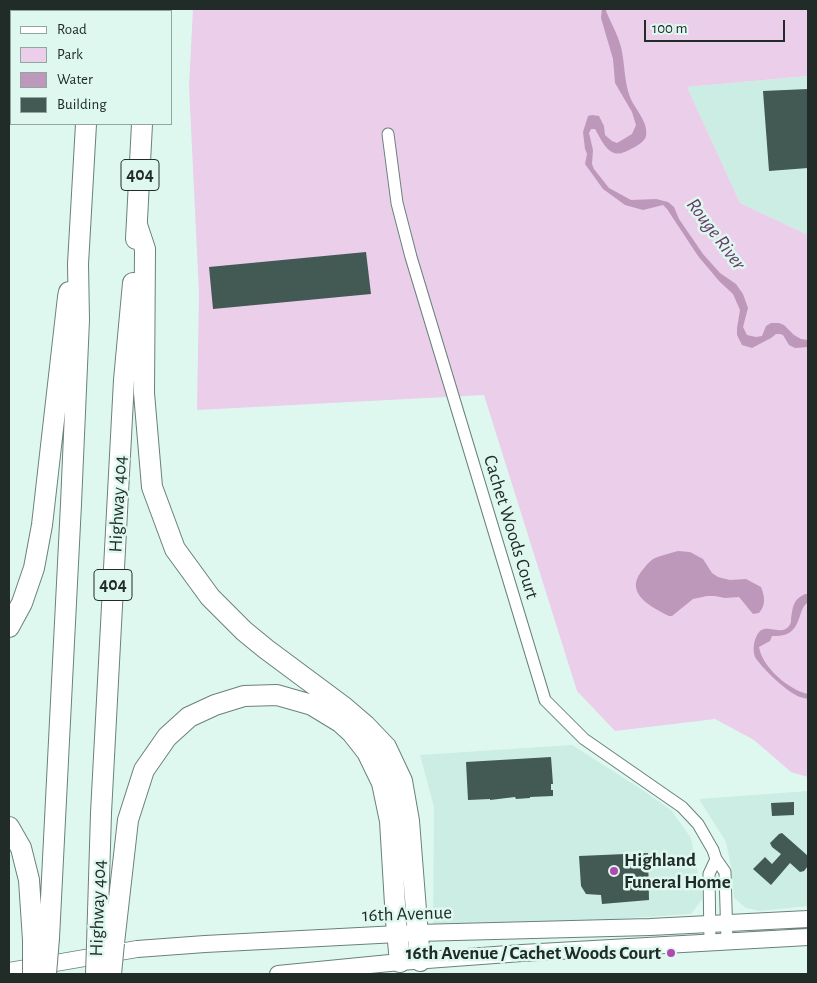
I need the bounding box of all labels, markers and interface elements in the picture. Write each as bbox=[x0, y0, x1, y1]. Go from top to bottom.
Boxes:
legend bbox=[10, 10, 172, 125]
scale bar bbox=[647, 10, 788, 42]
text: 100 m bbox=[652, 21, 687, 36]
text: Road bbox=[57, 22, 87, 37]
text: Park bbox=[57, 47, 83, 62]
text: Water bbox=[57, 72, 93, 87]
text: Building bbox=[57, 97, 107, 112]
road number: 404 bbox=[121, 160, 159, 190]
water label: Rouge River bbox=[681, 193, 751, 275]
street label: Cachet Woods Court bbox=[478, 452, 544, 602]
street label: Highway 404 bbox=[104, 455, 132, 553]
road number: 404 bbox=[94, 570, 132, 600]
place label: Highland Funeral Home bbox=[624, 849, 731, 893]
street label: Highway 404 bbox=[85, 859, 111, 957]
marker: Highland Funeral Home bbox=[608, 865, 620, 877]
street label: 16th Avenue bbox=[362, 901, 452, 927]
place label: 16th Avenue / Cachet Woods Court bbox=[406, 942, 661, 964]
marker: 16th Avenue / Cachet Woods Court bbox=[665, 947, 677, 959]

